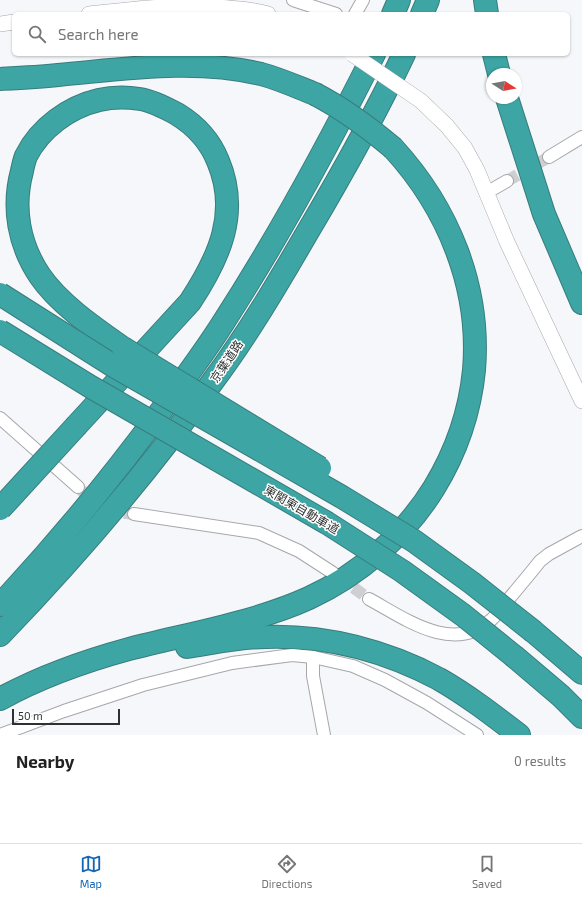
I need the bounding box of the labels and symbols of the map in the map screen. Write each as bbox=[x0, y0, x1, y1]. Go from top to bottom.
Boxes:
north arrow bbox=[486, 68, 522, 104]
street label: 京葉道路 bbox=[207, 337, 245, 385]
street label: 東関東自動車道 bbox=[262, 482, 342, 536]
scale bar bbox=[12, 707, 120, 726]

